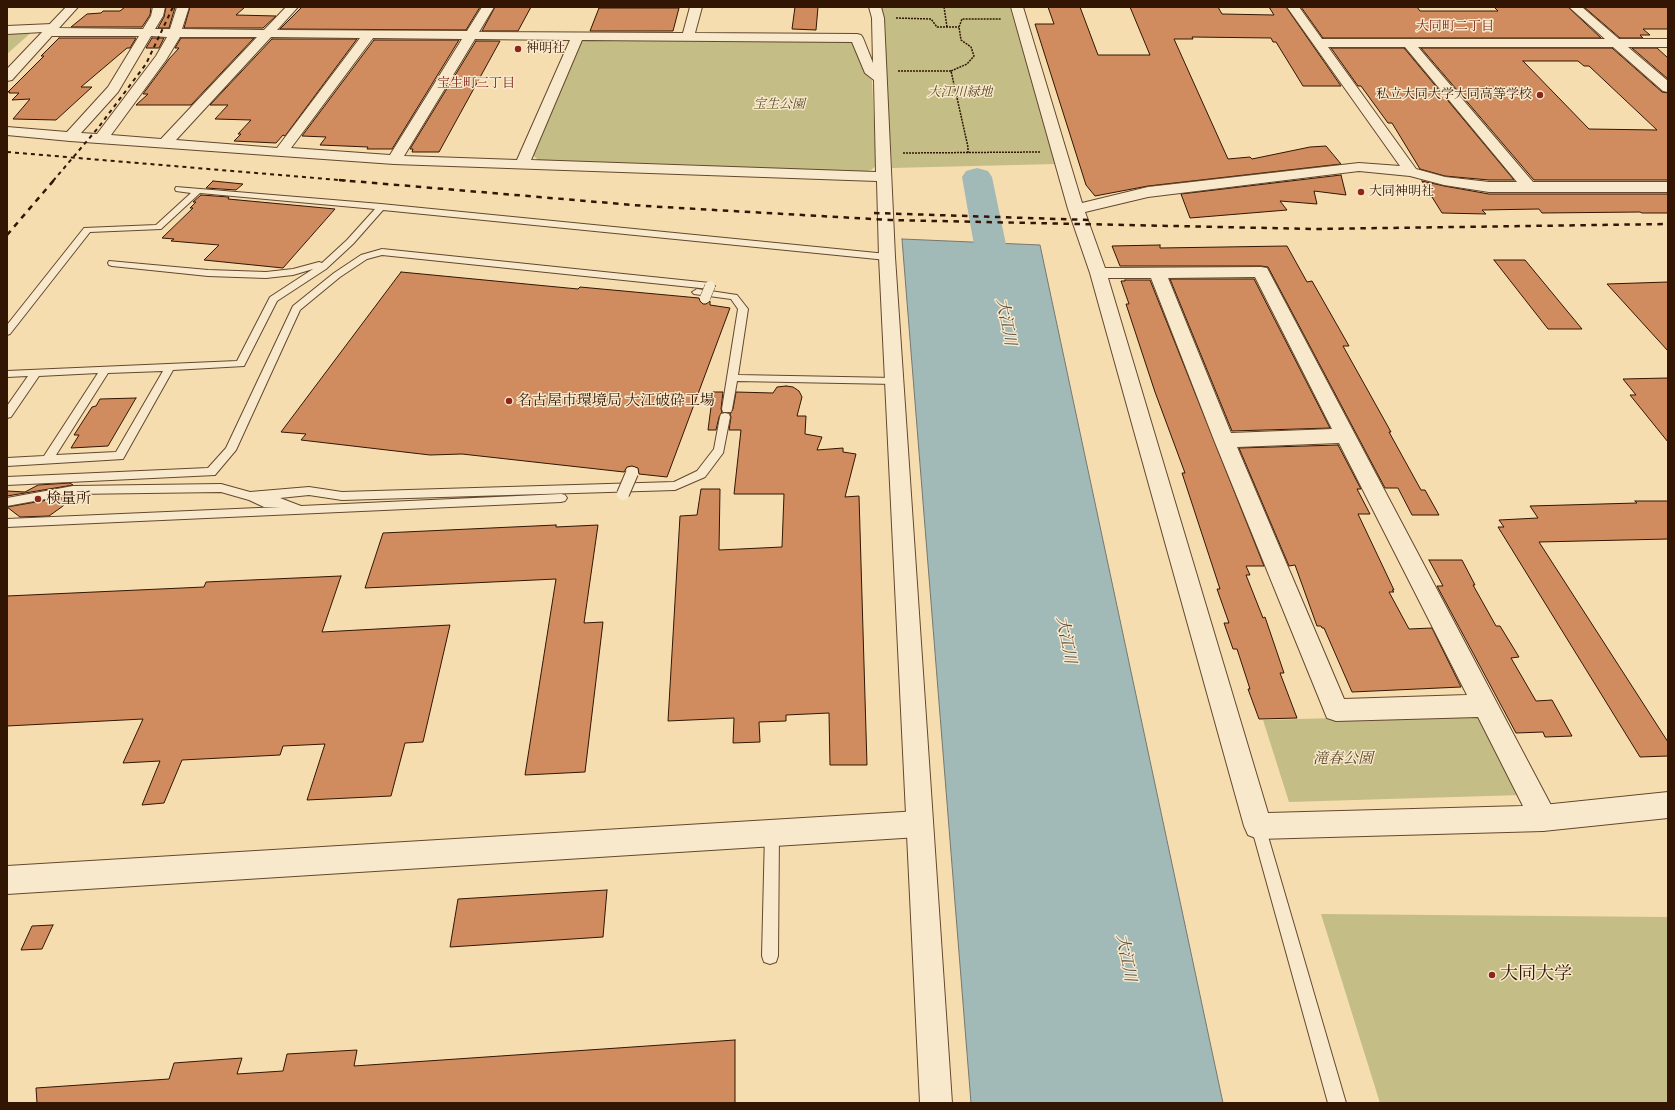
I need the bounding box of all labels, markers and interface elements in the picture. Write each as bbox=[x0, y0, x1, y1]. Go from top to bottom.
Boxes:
district label: 大同町二丁目 bbox=[1416, 19, 1494, 35]
place label: 神明社 bbox=[526, 41, 565, 57]
marker: 神明社 bbox=[513, 44, 523, 54]
district label: 宝生町三丁目 bbox=[437, 76, 515, 92]
park label: 大江川緑地 bbox=[928, 85, 992, 101]
place label: 私立大同大学大同高等学校 bbox=[1376, 87, 1532, 103]
marker: 私立大同大学大同高等学校 bbox=[1535, 90, 1545, 100]
park label: 宝生公園 bbox=[753, 97, 805, 113]
place label: 大同神明社 bbox=[1369, 184, 1434, 200]
marker: 大同神明社 bbox=[1356, 187, 1366, 197]
water label: 大江川 bbox=[991, 297, 1019, 347]
place label: 名古屋市環境局 大江破砕工場 bbox=[517, 392, 715, 410]
marker: 名古屋市環境局 大江破砕工場 bbox=[504, 396, 514, 406]
place label: 検量所 bbox=[46, 490, 91, 508]
marker: 検量所 bbox=[33, 494, 43, 504]
water label: 大江川 bbox=[1051, 615, 1079, 665]
park label: 滝春公園 bbox=[1313, 750, 1373, 768]
water label: 大江川 bbox=[1111, 933, 1139, 983]
place label: 大同大学 bbox=[1500, 964, 1572, 986]
marker: 大同大学 bbox=[1487, 970, 1497, 980]

